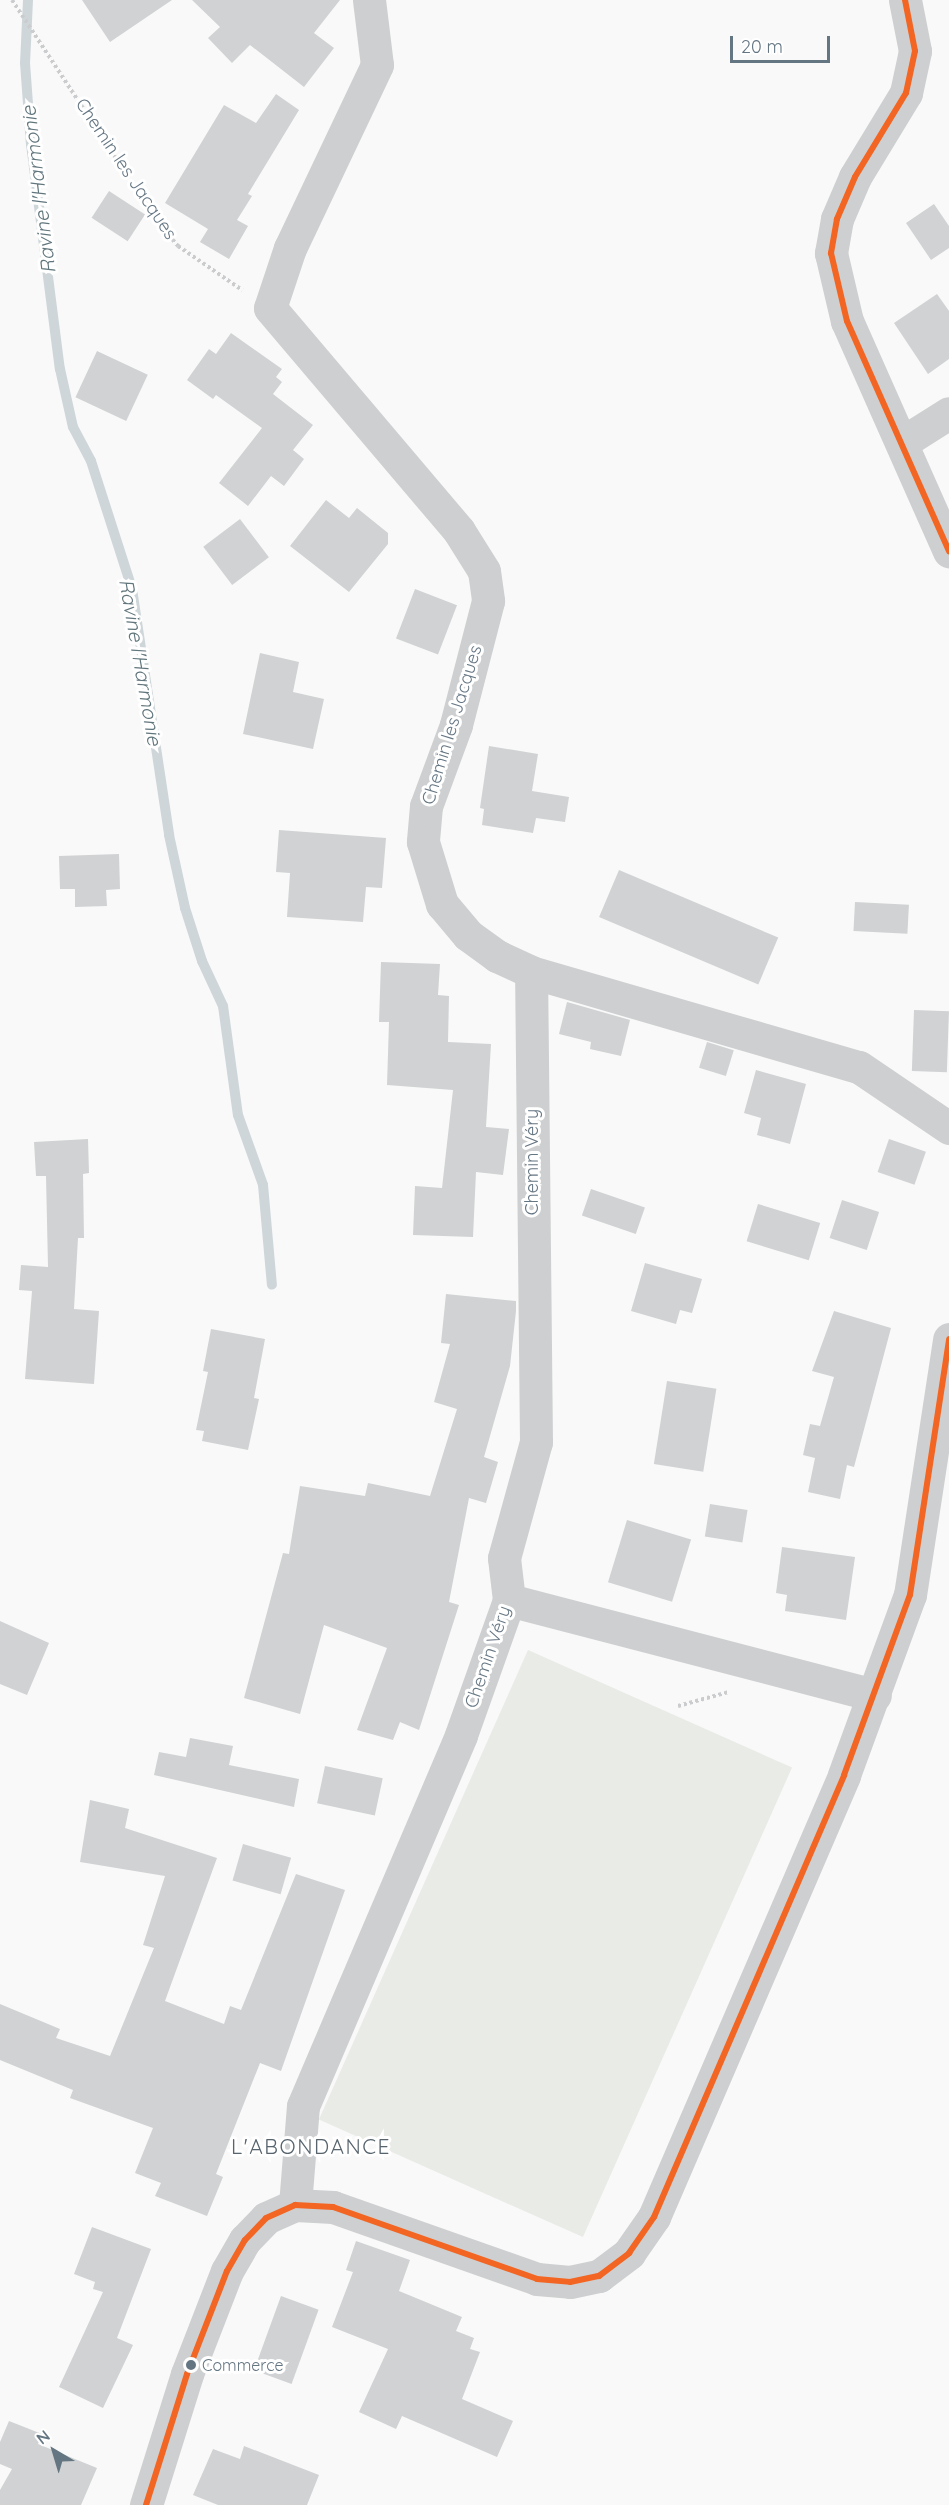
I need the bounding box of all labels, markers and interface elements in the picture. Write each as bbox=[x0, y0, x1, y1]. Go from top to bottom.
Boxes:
scale bar bbox=[733, 24, 834, 62]
text: 20 m bbox=[741, 35, 783, 58]
street label: Chemin les Jacques bbox=[71, 94, 181, 244]
water label: Ravine l'Harmonie bbox=[16, 105, 60, 275]
water label: Ravine l'Harmonie bbox=[115, 577, 167, 747]
street label: Chemin les Jacques bbox=[417, 643, 487, 807]
street label: Chemin Véry bbox=[521, 1109, 543, 1215]
street label: Chemin Véry bbox=[460, 1603, 516, 1711]
district label: L'ABONDANCE bbox=[231, 2133, 391, 2159]
place label: Commerce bbox=[202, 2355, 283, 2375]
marker: Commerce bbox=[185, 2359, 197, 2371]
north arrow bbox=[24, 2421, 84, 2481]
text: N bbox=[32, 2425, 54, 2448]

